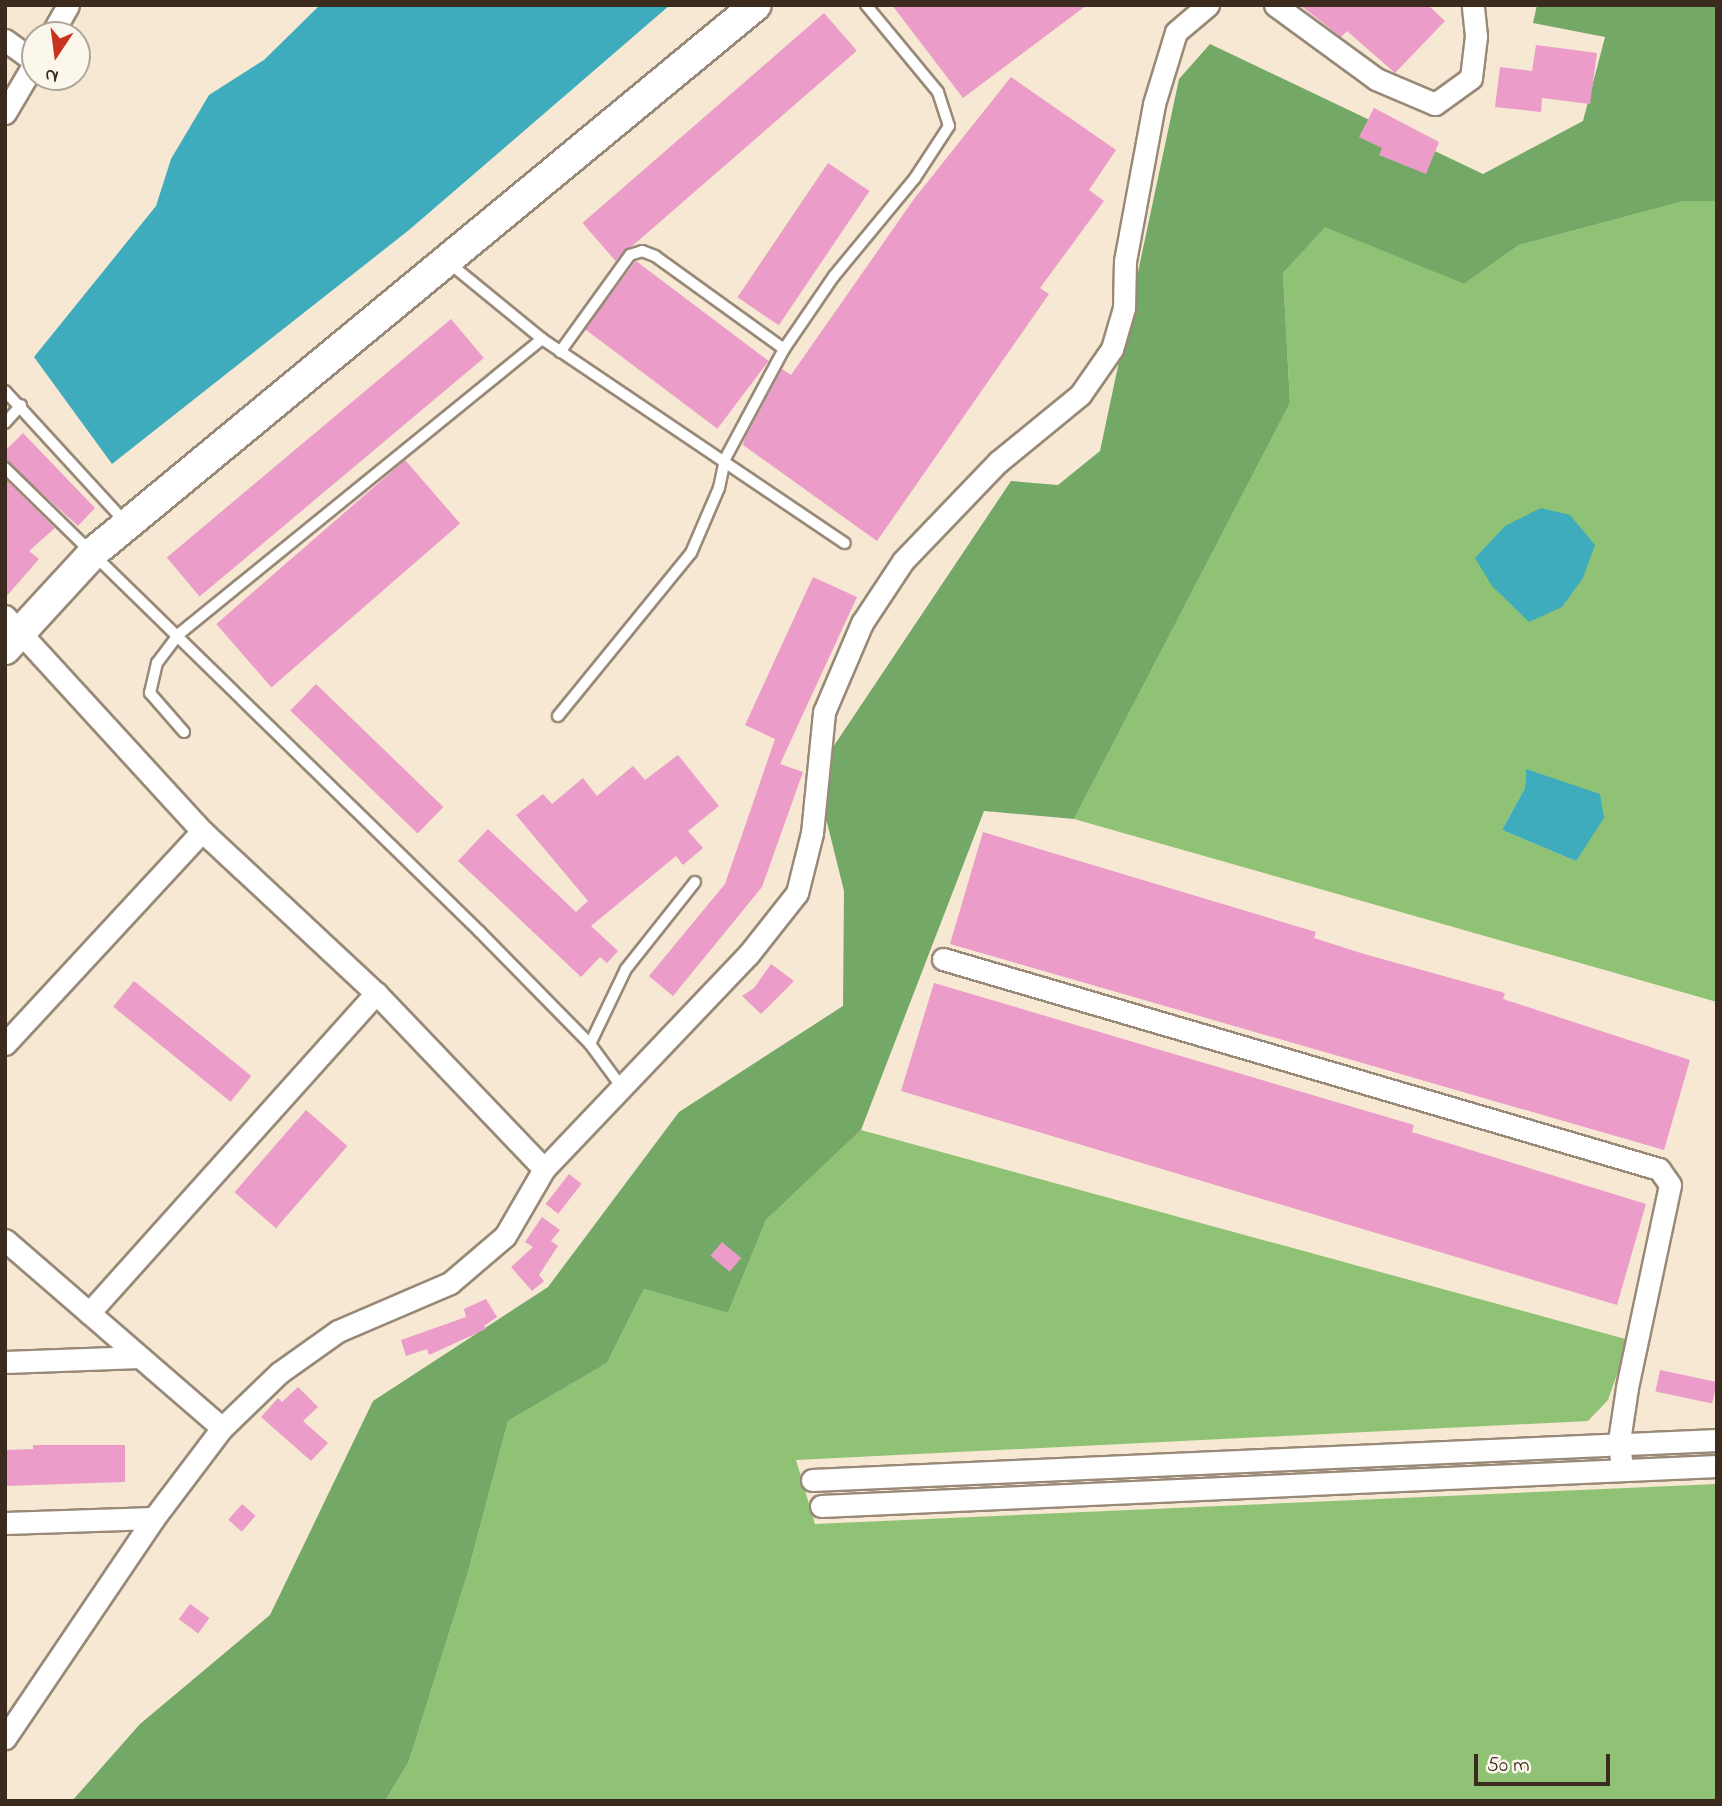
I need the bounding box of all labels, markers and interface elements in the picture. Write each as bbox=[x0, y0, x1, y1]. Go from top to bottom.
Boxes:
north arrow bbox=[21, 21, 91, 91]
text: N bbox=[42, 60, 61, 90]
scale bar bbox=[1477, 1740, 1614, 1784]
text: 50 m bbox=[1487, 1751, 1530, 1781]

